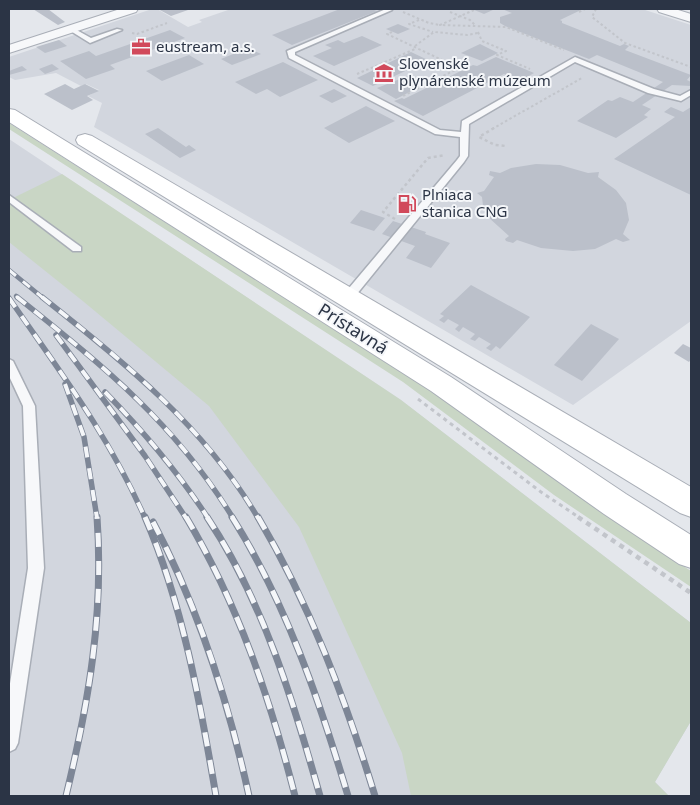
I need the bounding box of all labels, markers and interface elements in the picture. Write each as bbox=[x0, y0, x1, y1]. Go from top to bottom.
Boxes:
office icon: eustream, a.s. bbox=[130, 36, 152, 58]
place label: eustream, a.s. bbox=[156, 36, 255, 56]
place label: Slovenské plynárenské múzeum bbox=[399, 53, 551, 90]
museum icon: Slovenské plynárenské múzeum bbox=[373, 62, 395, 84]
place label: Plniaca stanica CNG bbox=[422, 184, 507, 221]
fuel station icon: Plniaca stanica CNG bbox=[396, 193, 418, 215]
street label: Prístavná bbox=[314, 297, 393, 359]

